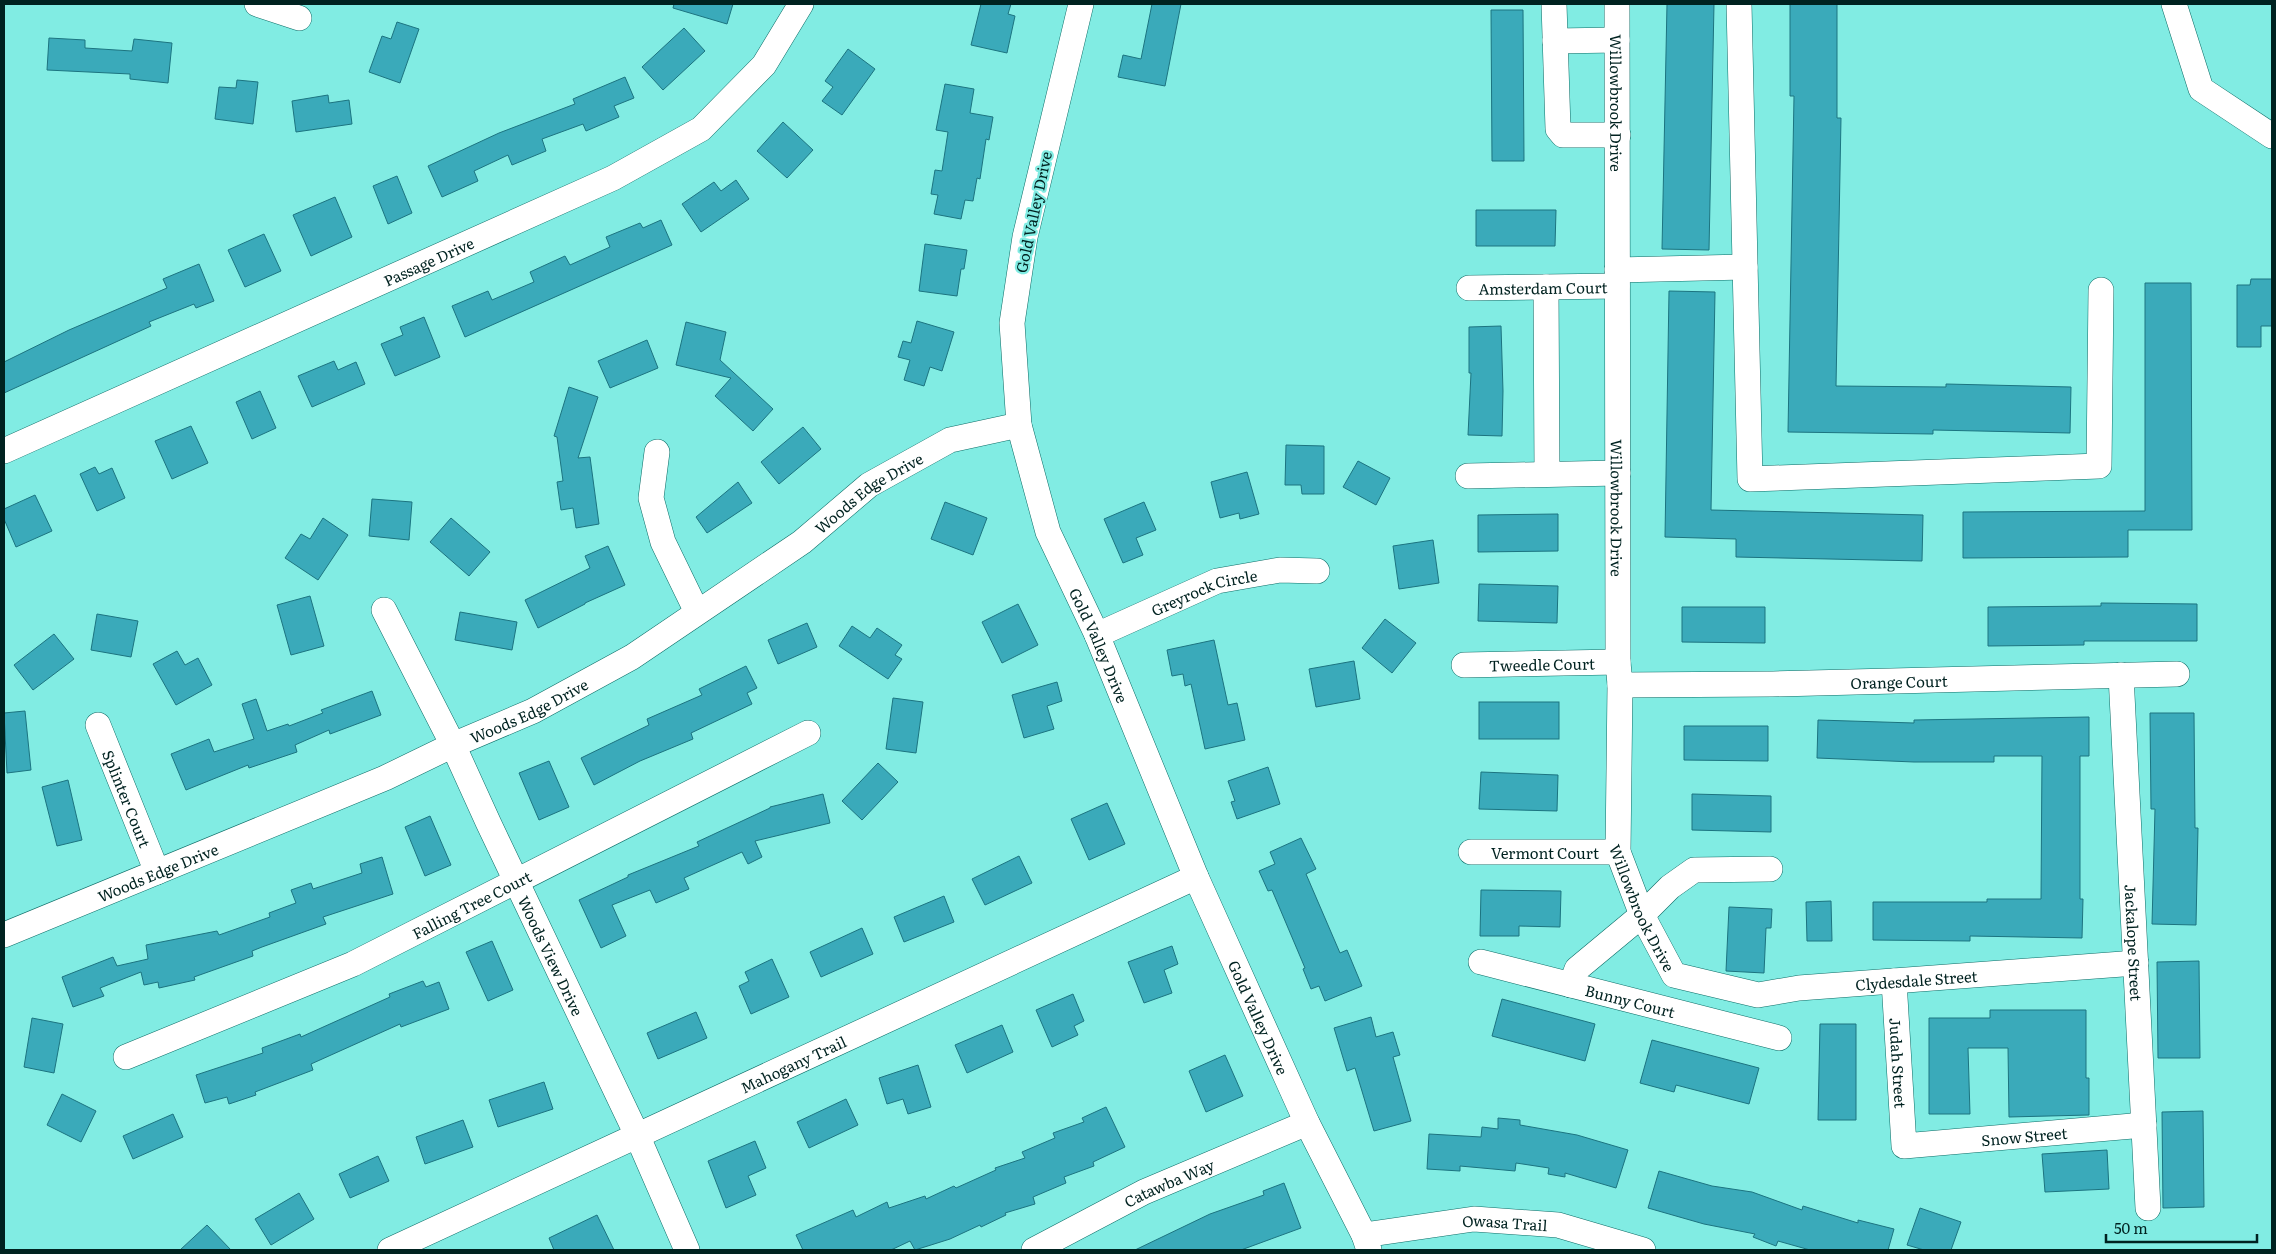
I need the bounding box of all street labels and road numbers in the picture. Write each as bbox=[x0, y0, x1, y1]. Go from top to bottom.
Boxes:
street label: Willowbrook Drive bbox=[1606, 34, 1629, 172]
street label: Gold Valley Drive bbox=[1009, 149, 1057, 275]
street label: Passage Drive bbox=[379, 230, 477, 291]
street label: Amsterdam Court bbox=[1478, 275, 1608, 299]
street label: Willowbrook Drive bbox=[1606, 439, 1629, 577]
street label: Woods Edge Drive bbox=[809, 446, 927, 538]
street label: Greyrock Circle bbox=[1147, 563, 1259, 621]
street label: Gold Valley Drive bbox=[1064, 583, 1135, 706]
street label: Tweedle Court bbox=[1489, 651, 1595, 676]
street label: Orange Court bbox=[1850, 668, 1948, 694]
street label: Woods Edge Drive bbox=[466, 672, 592, 748]
street label: Splinter Court bbox=[98, 746, 157, 850]
street label: Woods Edge Drive bbox=[94, 837, 222, 907]
street label: Vermont Court bbox=[1491, 841, 1599, 864]
street label: Willowbrook Drive bbox=[1604, 841, 1682, 975]
street label: Falling Tree Court bbox=[408, 864, 535, 944]
street label: Jackalope Street bbox=[2120, 884, 2149, 1002]
street label: Woods View Drive bbox=[513, 892, 590, 1019]
street label: Gold Valley Drive bbox=[1223, 956, 1295, 1078]
street label: Clydesdale Street bbox=[1854, 963, 1978, 995]
street label: Bunny Court bbox=[1583, 978, 1678, 1023]
street label: Judah Street bbox=[1885, 1017, 1913, 1109]
street label: Mahogany Trail bbox=[736, 1029, 850, 1098]
street label: Snow Street bbox=[1980, 1120, 2068, 1151]
street label: Catawba Way bbox=[1119, 1152, 1218, 1212]
street label: Owasa Trail bbox=[1460, 1207, 1548, 1236]

